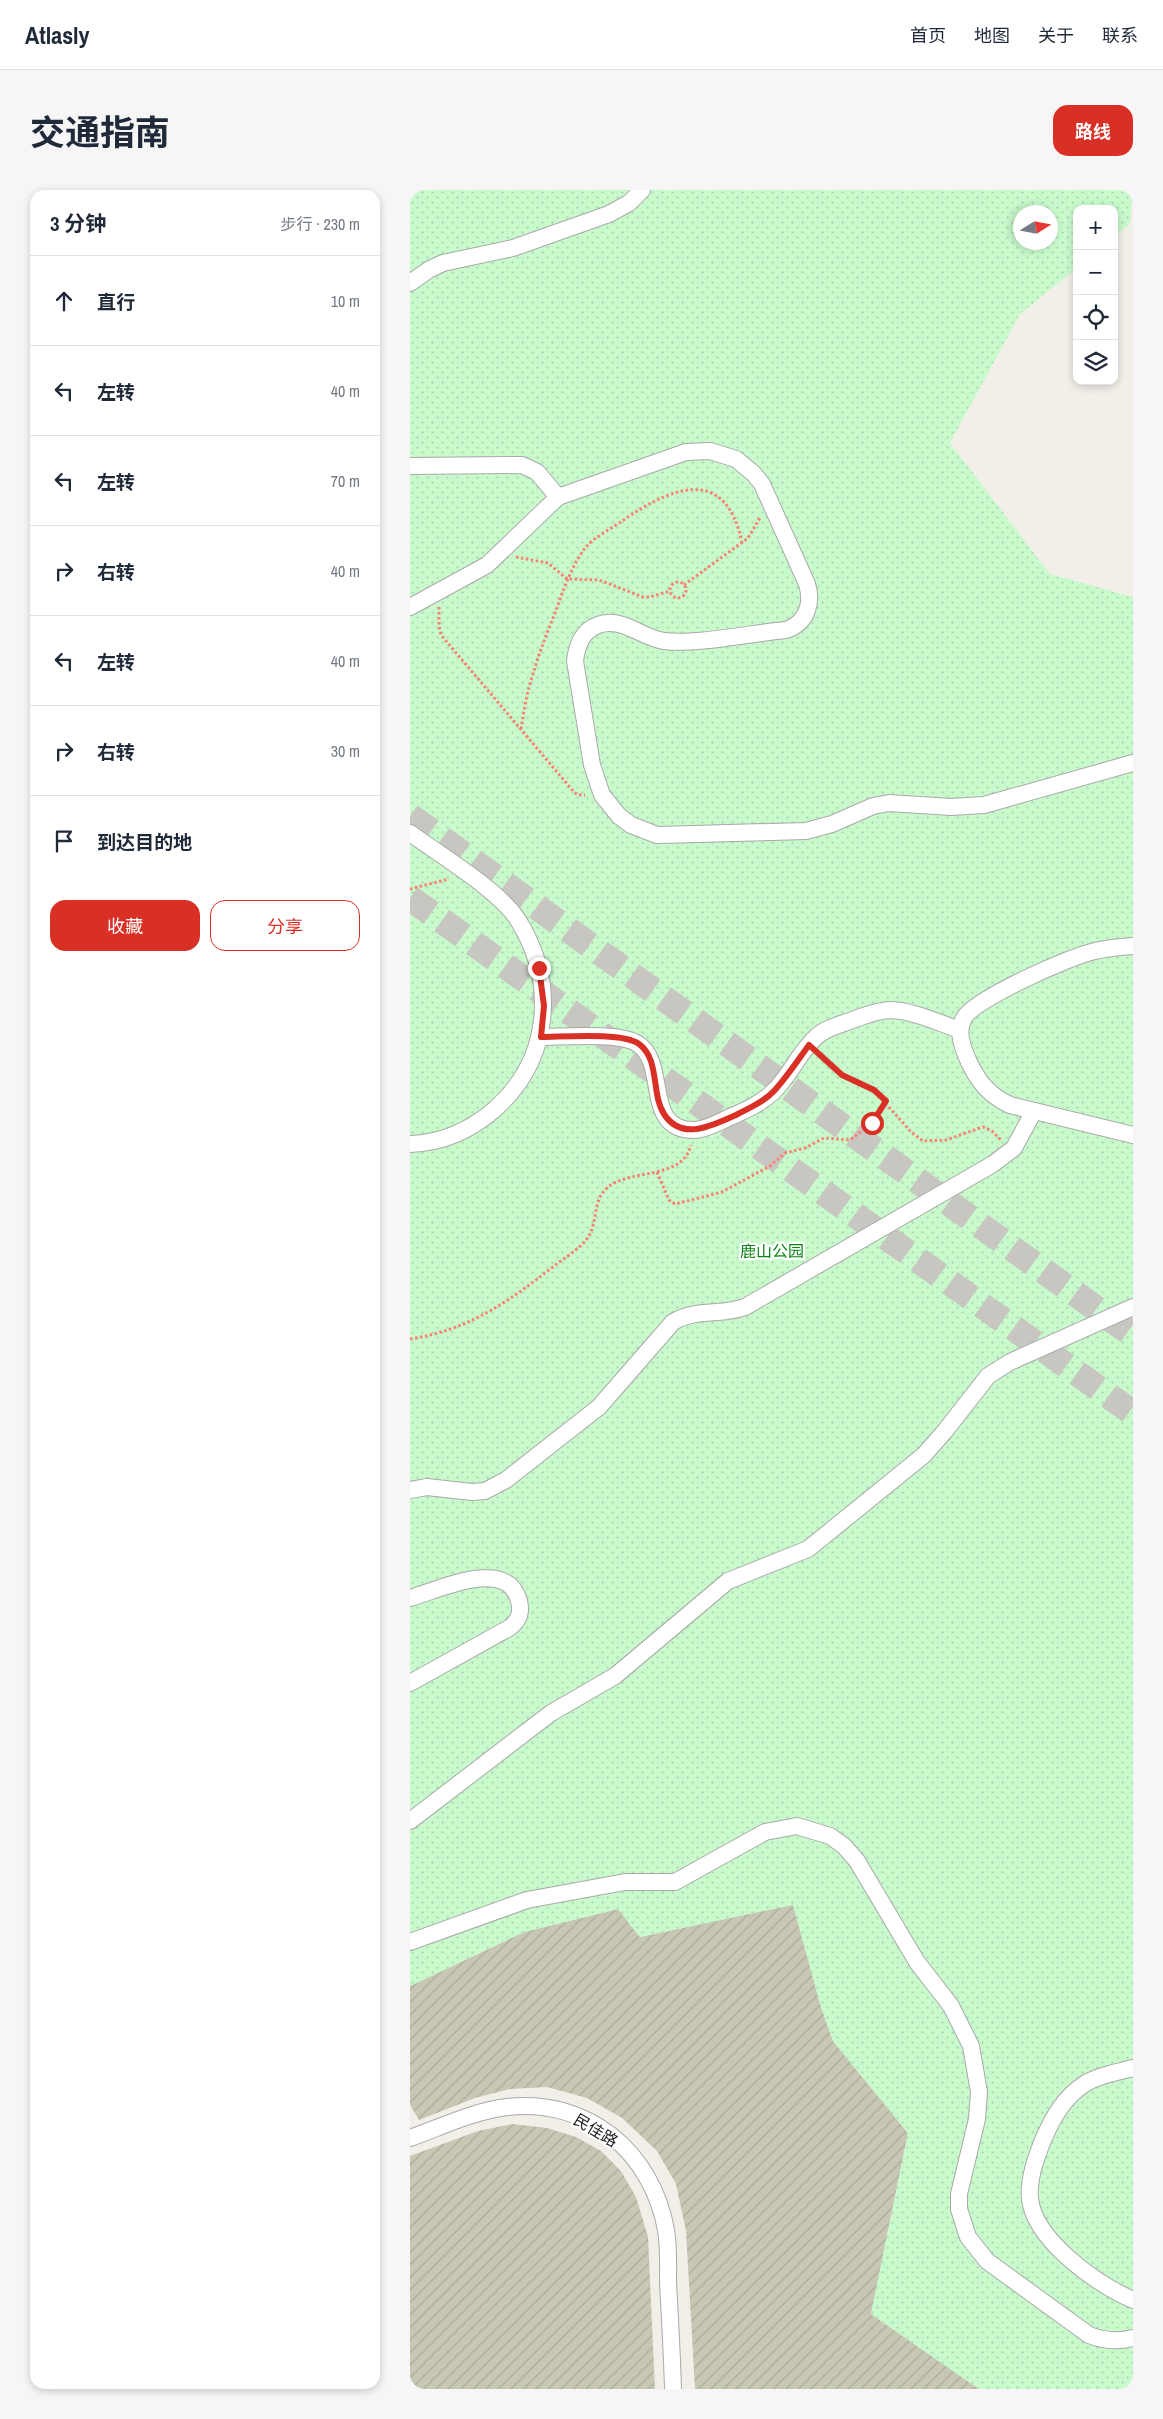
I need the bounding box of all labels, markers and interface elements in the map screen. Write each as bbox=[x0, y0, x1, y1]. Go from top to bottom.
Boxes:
text: Atlasly bbox=[25, 19, 90, 51]
text: 首页 bbox=[910, 23, 946, 48]
text: 地图 bbox=[974, 23, 1010, 48]
text: 关于 bbox=[1038, 23, 1074, 48]
text: 联系 bbox=[1102, 23, 1138, 48]
button: 路线 bbox=[1053, 105, 1133, 156]
text: 交通指南 bbox=[30, 109, 170, 156]
north arrow bbox=[1013, 205, 1058, 250]
map controls bbox=[1073, 205, 1118, 385]
button: + bbox=[1073, 205, 1118, 250]
text: 3 分钟 bbox=[50, 209, 106, 238]
text: 步行 · 230 m bbox=[281, 213, 360, 235]
button: − bbox=[1073, 250, 1118, 295]
icon: ahead bbox=[50, 287, 78, 315]
text: 直行 bbox=[97, 289, 135, 315]
text: 10 m bbox=[331, 290, 360, 312]
button: locate bbox=[1073, 295, 1118, 340]
button: layers bbox=[1073, 340, 1118, 385]
icon: left bbox=[50, 377, 78, 405]
text: 左转 bbox=[97, 379, 135, 405]
text: 40 m bbox=[331, 380, 360, 402]
icon: left bbox=[50, 467, 78, 495]
text: 左转 bbox=[97, 469, 135, 495]
text: 70 m bbox=[331, 470, 360, 492]
icon: right bbox=[50, 557, 78, 585]
text: 右转 bbox=[97, 559, 135, 585]
text: 40 m bbox=[331, 560, 360, 582]
icon: left bbox=[50, 647, 78, 675]
text: 左转 bbox=[97, 649, 135, 675]
text: 40 m bbox=[331, 650, 360, 672]
icon: right bbox=[50, 737, 78, 765]
text: 右转 bbox=[97, 739, 135, 765]
text: 30 m bbox=[331, 740, 360, 762]
icon: arrive bbox=[50, 827, 78, 855]
text: 到达目的地 bbox=[97, 829, 192, 855]
button: 收藏 bbox=[50, 900, 200, 951]
button: 分享 bbox=[210, 900, 360, 951]
route end bbox=[528, 957, 551, 980]
route start bbox=[861, 1112, 884, 1135]
park label: 鹿山公园 bbox=[740, 1240, 804, 1262]
street label: 民佳路 bbox=[570, 2108, 622, 2152]

